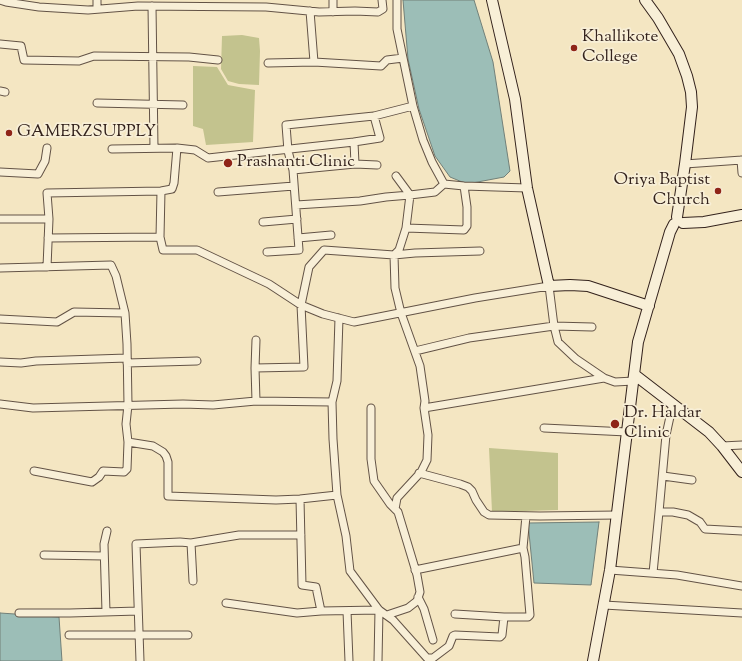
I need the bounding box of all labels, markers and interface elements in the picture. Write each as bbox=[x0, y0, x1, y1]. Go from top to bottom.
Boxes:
place label: Khallikote College bbox=[582, 28, 658, 68]
marker: Khallikote College bbox=[569, 43, 579, 53]
place label: GAMERZSUPPLY bbox=[17, 123, 156, 143]
marker: GAMERZSUPPLY bbox=[4, 128, 14, 138]
place label: Prashanti Clinic bbox=[237, 153, 355, 173]
marker: Prashanti Clinic bbox=[222, 157, 234, 169]
place label: Oriya Baptist Church bbox=[614, 171, 710, 211]
marker: Oriya Baptist Church bbox=[713, 186, 723, 196]
place label: Dr. Haldar Clinic bbox=[624, 404, 701, 444]
marker: Dr. Haldar Clinic bbox=[609, 418, 621, 430]

